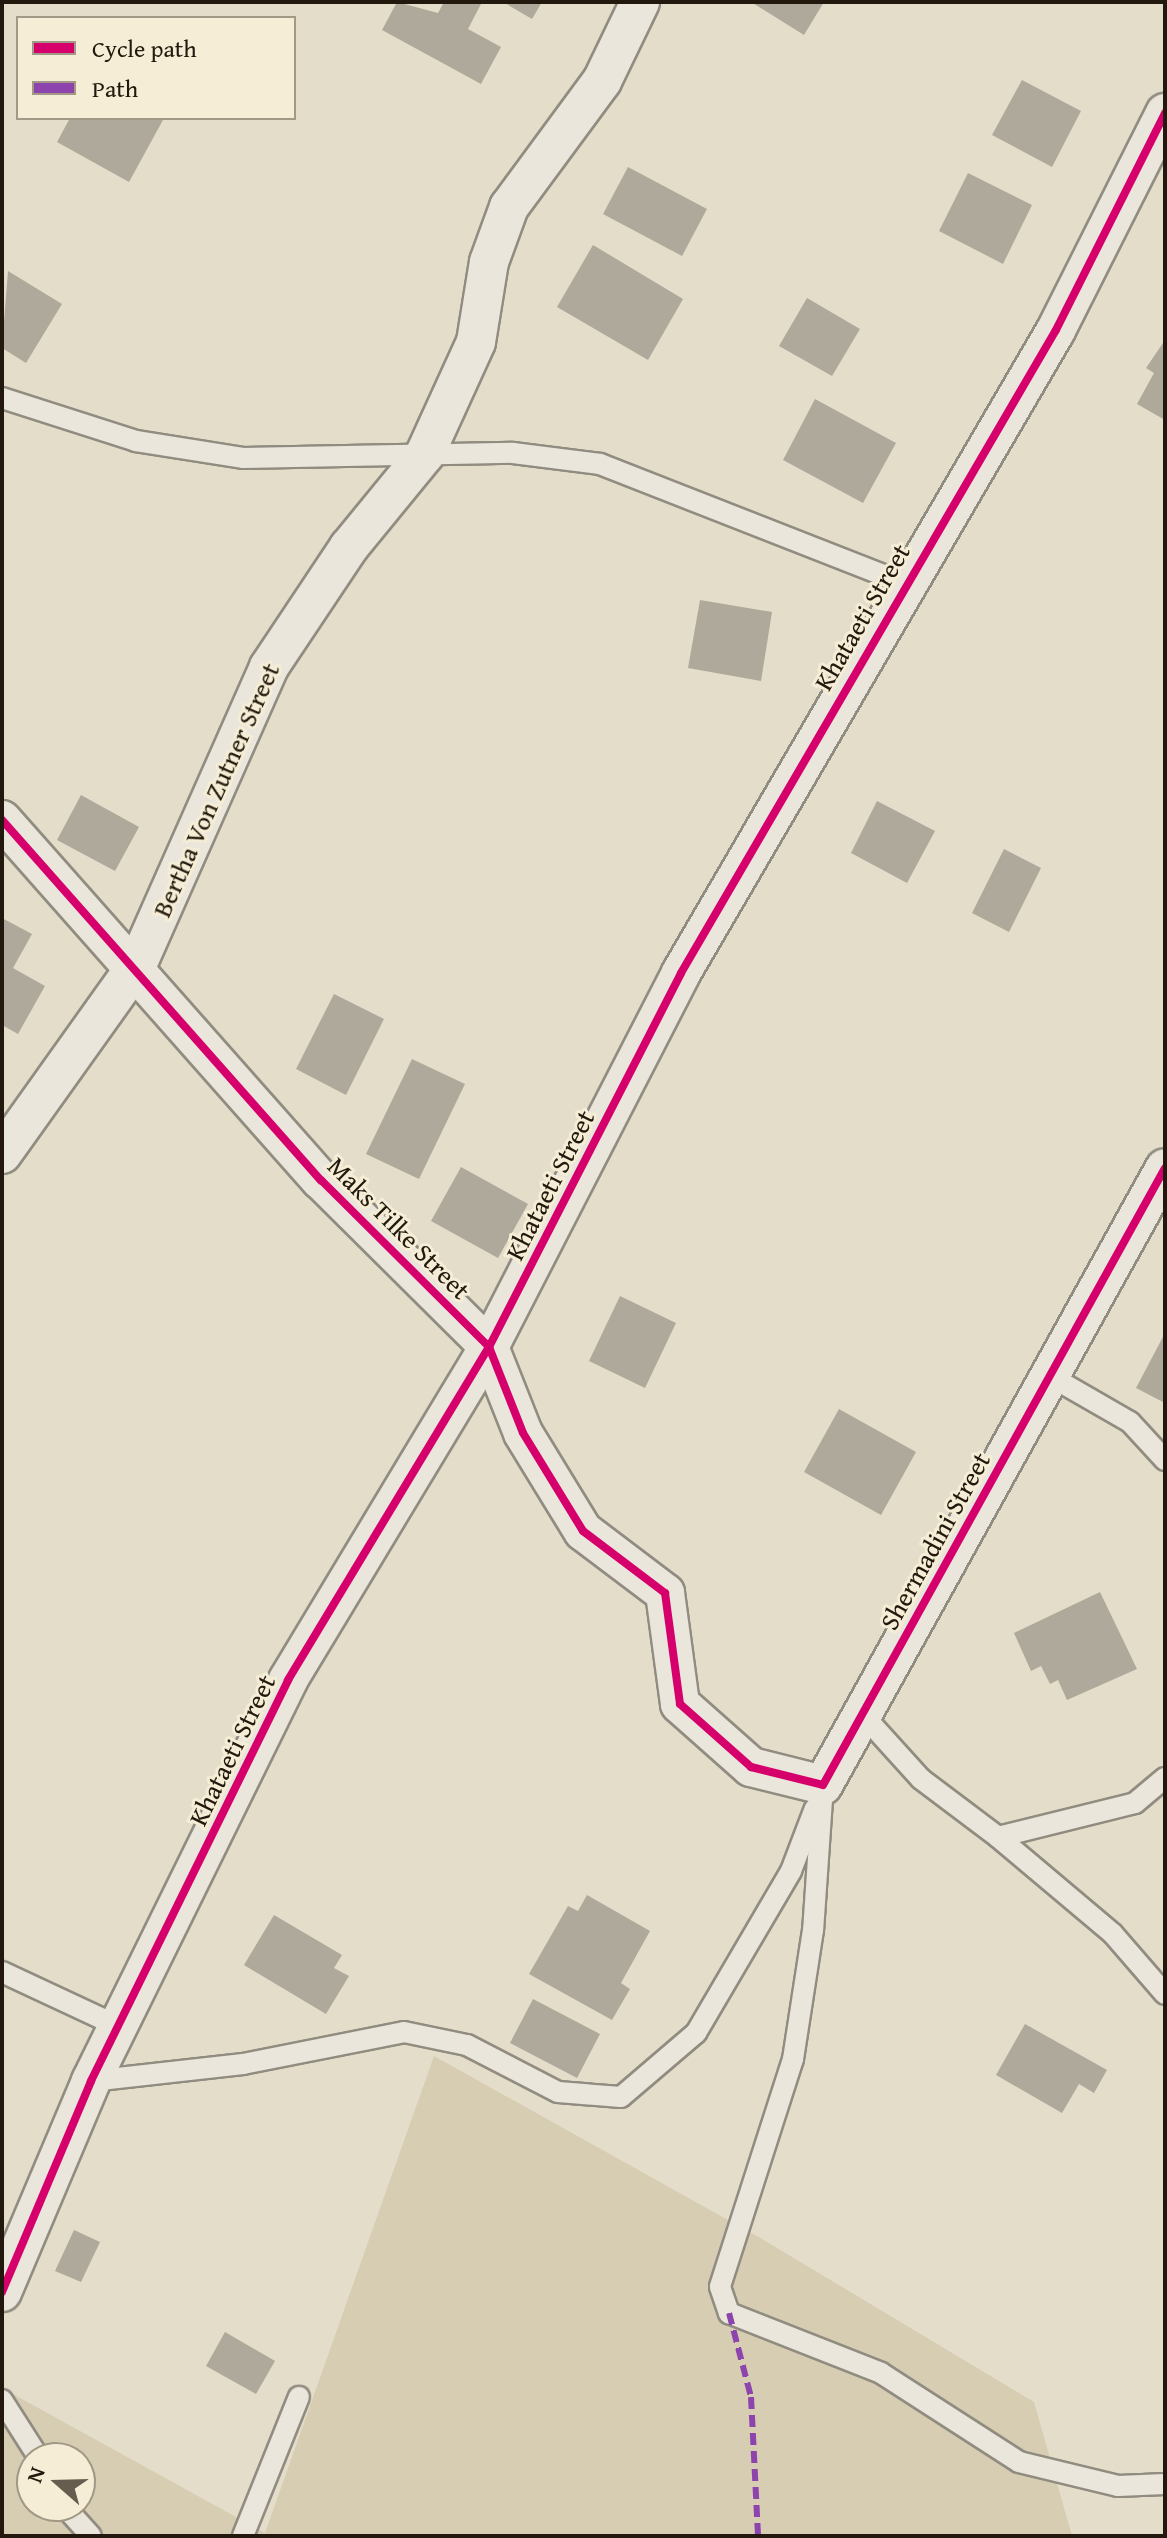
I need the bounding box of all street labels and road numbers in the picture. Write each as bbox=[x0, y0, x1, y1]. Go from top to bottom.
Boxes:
street label: Khataeti Street bbox=[808, 538, 916, 696]
street label: Bertha Von Zutner Street bbox=[146, 658, 286, 922]
street label: Khataeti Street bbox=[499, 1105, 601, 1265]
street label: Maks Tilke Street bbox=[321, 1150, 477, 1306]
street label: Shermadini Street bbox=[873, 1447, 997, 1635]
street label: Khataeti Street bbox=[182, 1669, 282, 1831]

